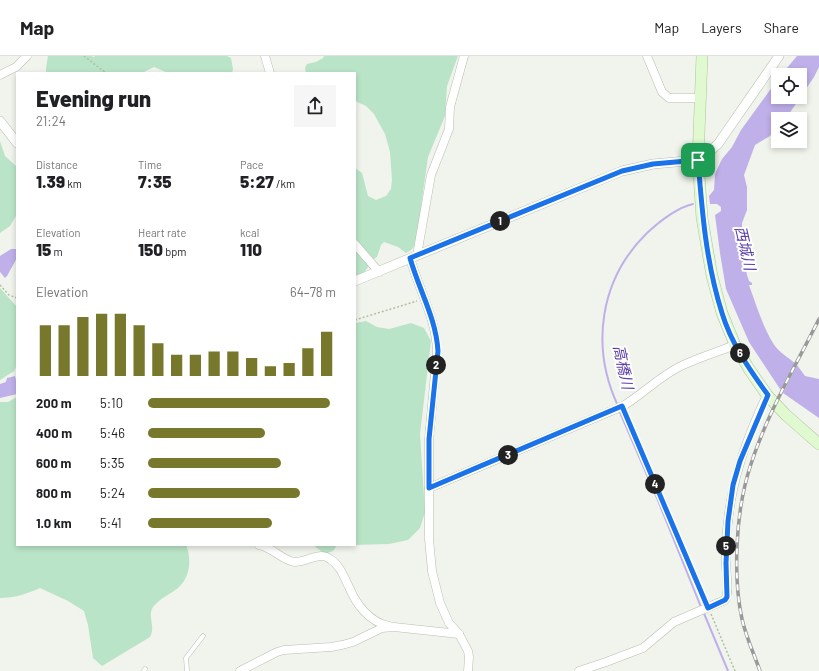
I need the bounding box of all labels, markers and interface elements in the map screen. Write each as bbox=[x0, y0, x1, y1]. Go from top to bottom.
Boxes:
text: Map bbox=[20, 16, 54, 39]
text: Map bbox=[654, 19, 679, 36]
text: Layers bbox=[701, 19, 742, 36]
text: Share bbox=[764, 19, 799, 36]
map controls bbox=[771, 68, 807, 148]
button: locate bbox=[771, 68, 807, 104]
text: Evening run bbox=[36, 85, 151, 111]
button: share bbox=[294, 85, 336, 127]
button: layers bbox=[771, 112, 807, 148]
text: 21:24 bbox=[36, 113, 66, 129]
pin bbox=[681, 143, 715, 177]
icon: arrive bbox=[687, 149, 709, 171]
text: Distance bbox=[36, 158, 78, 171]
text: Time bbox=[138, 158, 162, 171]
text: Pace bbox=[240, 158, 264, 171]
text: 1.39 bbox=[36, 171, 65, 191]
text: 7:35 bbox=[138, 171, 172, 191]
text: 5:27 bbox=[240, 171, 274, 191]
text: km bbox=[65, 177, 82, 190]
text: /km bbox=[274, 177, 295, 190]
pin: 1 bbox=[490, 211, 510, 231]
text: 1 bbox=[498, 214, 502, 227]
water label: 西城川 bbox=[732, 224, 760, 274]
text: Elevation bbox=[36, 226, 80, 239]
text: Heart rate bbox=[138, 226, 186, 239]
text: kcal bbox=[240, 226, 259, 239]
text: 15 bbox=[36, 239, 51, 259]
text: 150 bbox=[138, 239, 163, 259]
text: 110 bbox=[240, 239, 262, 259]
text: m bbox=[51, 245, 63, 258]
text: bpm bbox=[163, 245, 186, 258]
text: Elevation bbox=[36, 284, 88, 300]
text: 64–78 m bbox=[290, 284, 336, 300]
water label: 高橋川 bbox=[611, 343, 638, 393]
pin: 6 bbox=[730, 343, 750, 363]
text: 6 bbox=[737, 346, 743, 359]
pin: 2 bbox=[426, 355, 446, 375]
text: 2 bbox=[433, 358, 439, 371]
text: 200 m bbox=[36, 395, 72, 411]
text: 5:10 bbox=[100, 395, 123, 411]
text: 400 m bbox=[36, 425, 72, 441]
text: 5:46 bbox=[100, 425, 125, 441]
pin: 3 bbox=[498, 445, 518, 465]
text: 3 bbox=[505, 448, 511, 461]
text: 600 m bbox=[36, 455, 71, 471]
text: 5:35 bbox=[100, 455, 124, 471]
pin: 4 bbox=[645, 474, 665, 494]
text: 4 bbox=[652, 477, 658, 490]
text: 800 m bbox=[36, 485, 71, 501]
text: 5:24 bbox=[100, 485, 125, 501]
text: 1.0 km bbox=[36, 515, 72, 531]
text: 5:41 bbox=[100, 515, 122, 531]
pin: 5 bbox=[716, 536, 736, 556]
text: 5 bbox=[723, 539, 729, 552]

